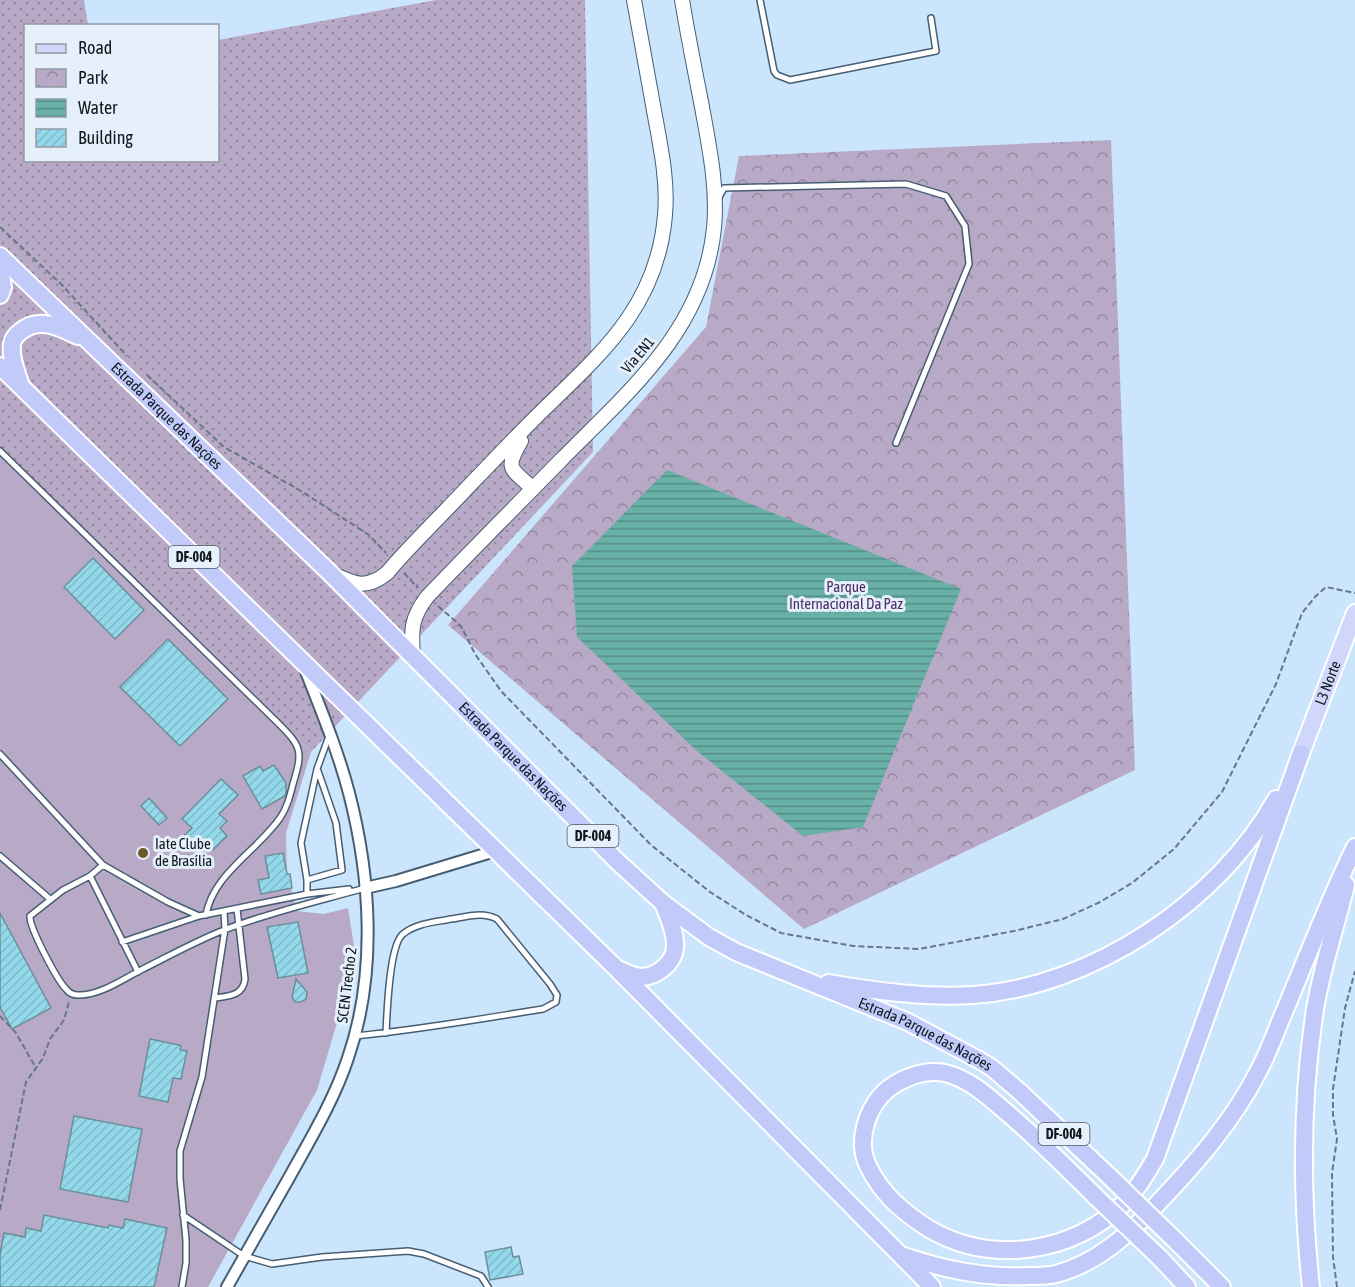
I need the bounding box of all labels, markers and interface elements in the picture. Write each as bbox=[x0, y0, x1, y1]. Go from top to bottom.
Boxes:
legend bbox=[24, 24, 219, 162]
text: Road bbox=[78, 37, 112, 58]
text: Park bbox=[78, 67, 108, 88]
text: Water bbox=[78, 97, 118, 118]
text: Building bbox=[78, 127, 133, 148]
street label: Via EN1 bbox=[618, 333, 658, 376]
street label: Estrada Parque das Nações bbox=[108, 359, 226, 473]
road number: DF-004 bbox=[168, 546, 220, 568]
park label: Parque Internacional Da Paz bbox=[789, 578, 904, 612]
street label: L3 Norte bbox=[1311, 658, 1344, 707]
street label: Estrada Parque das Nações bbox=[456, 698, 571, 814]
road number: DF-004 bbox=[568, 825, 618, 847]
place label: Iate Clube de Brasília bbox=[155, 835, 212, 869]
marker: Iate Clube de Brasília bbox=[136, 846, 150, 860]
street label: SCEN Trecho 2 bbox=[333, 946, 360, 1024]
street label: Estrada Parque das Nações bbox=[856, 994, 995, 1074]
road number: DF-004 bbox=[1038, 1123, 1090, 1145]

